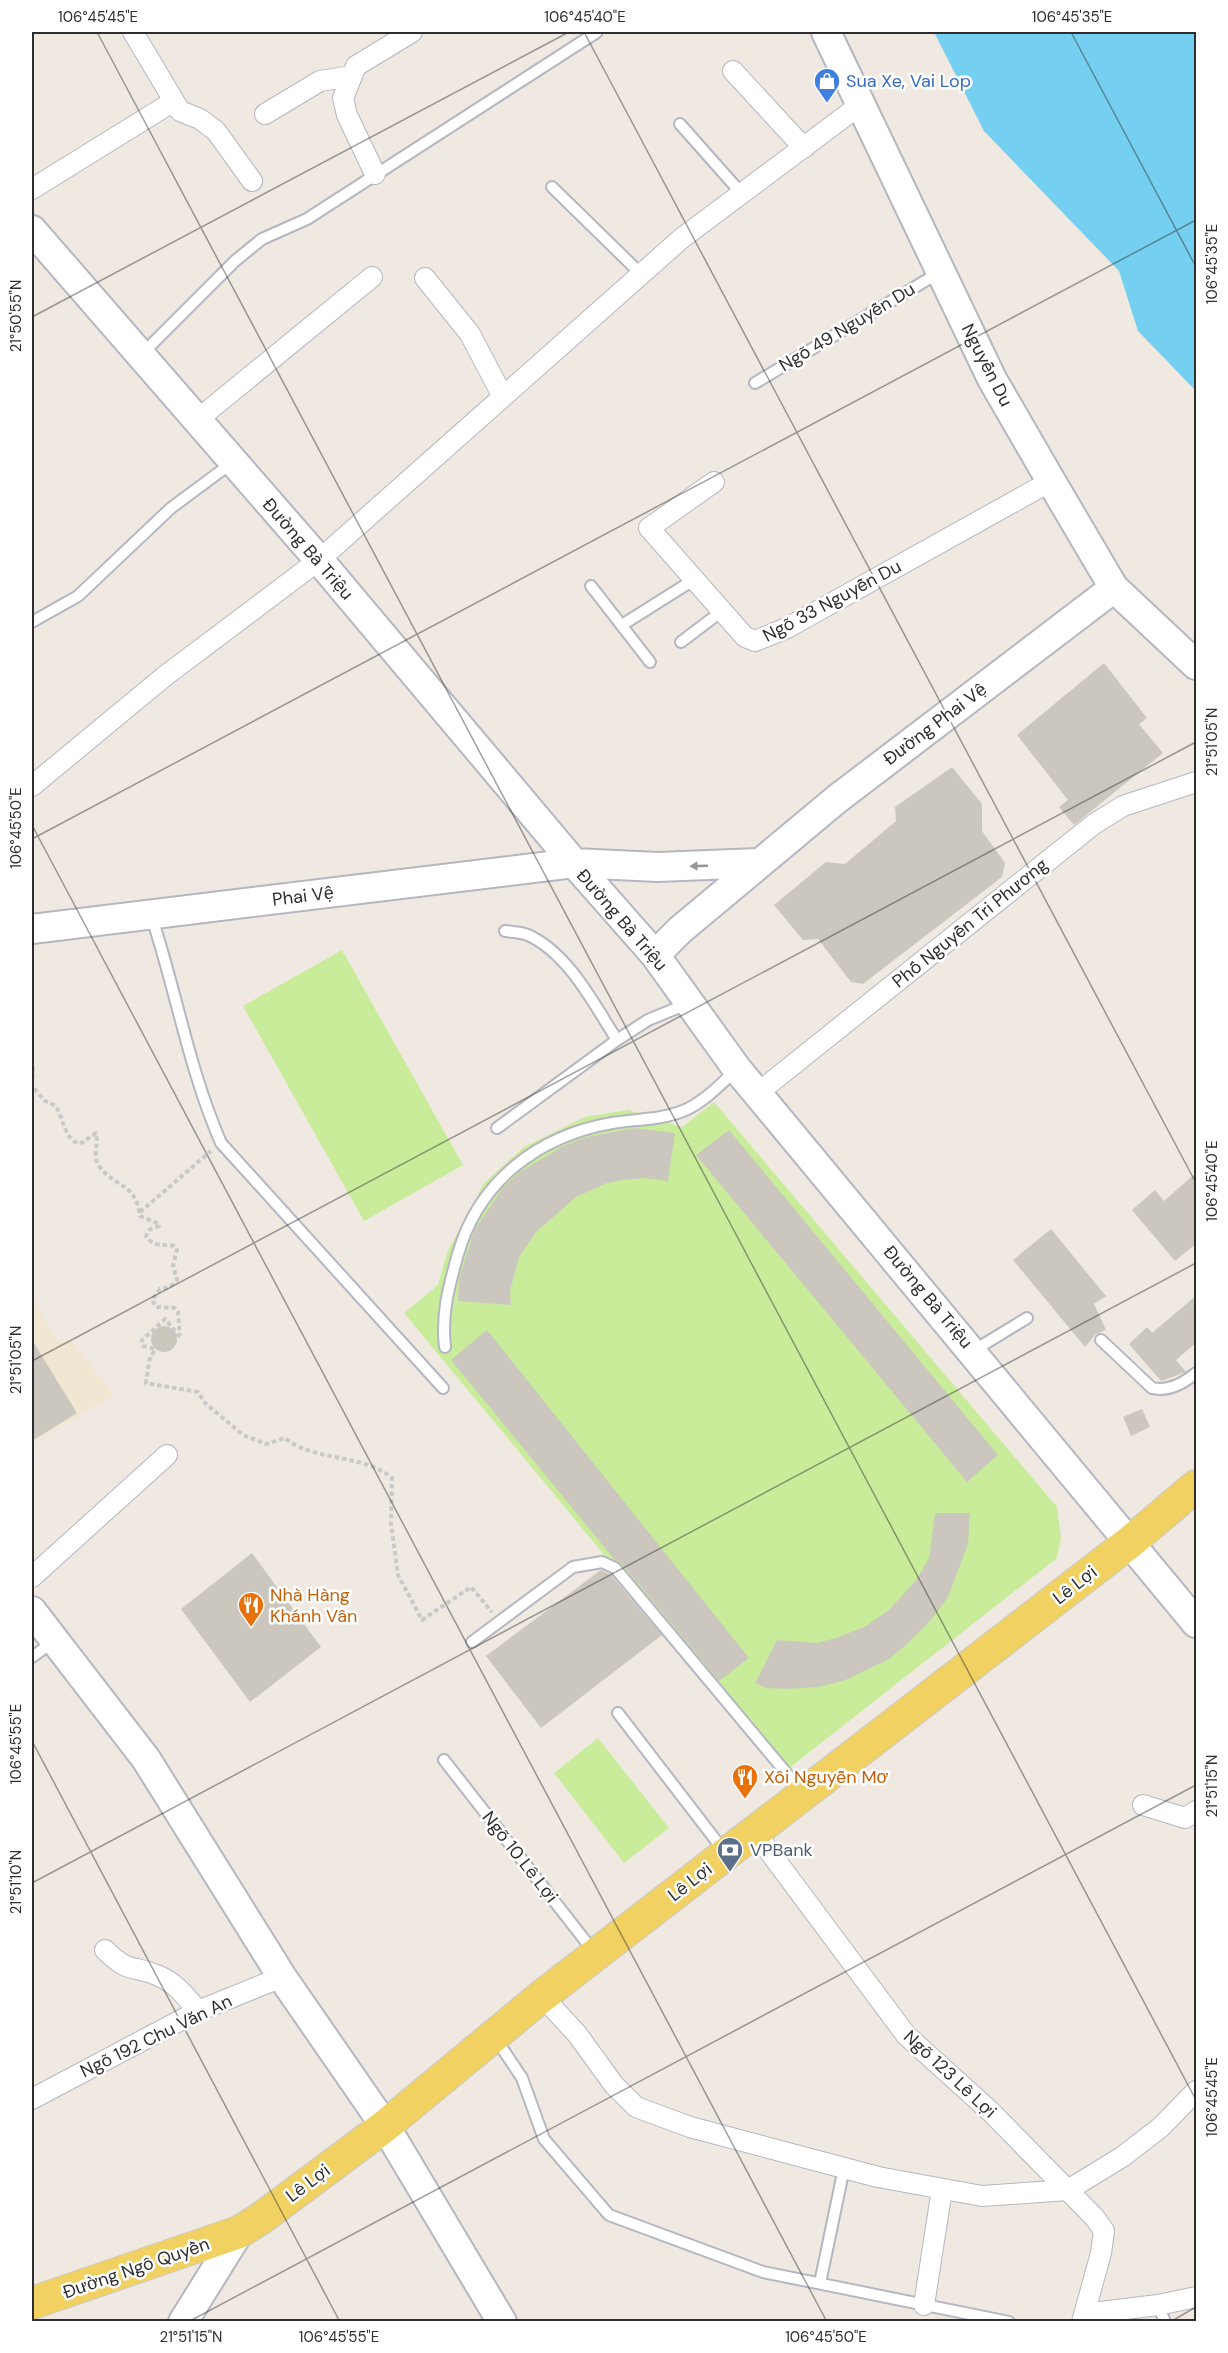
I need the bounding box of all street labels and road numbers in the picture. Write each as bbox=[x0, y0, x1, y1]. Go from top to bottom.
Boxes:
street label: Ngõ 49 Nguyễn Du bbox=[775, 277, 919, 377]
street label: Nguyễn Du bbox=[956, 319, 1018, 411]
street label: Đường Bà Triệu bbox=[257, 493, 359, 605]
street label: Ngõ 33 Nguyễn Du bbox=[759, 554, 905, 648]
street label: Đường Phai Vệ bbox=[878, 677, 992, 771]
street label: Phố Nguyễn Tri Phương bbox=[887, 853, 1053, 993]
street label: Đường Bà Triệu bbox=[571, 864, 673, 976]
street label: Phai Vệ bbox=[271, 880, 335, 912]
street label: Đường Bà Triệu bbox=[878, 1240, 978, 1354]
street label: Lê Lợi bbox=[1048, 1560, 1102, 1610]
street label: Ngõ 10 Lê Lợi bbox=[477, 1806, 563, 1908]
street label: Lê Lợi bbox=[663, 1857, 717, 1907]
street label: Ngõ 192 Chu Văn An bbox=[76, 1989, 236, 2083]
street label: Ngõ 123 Lê Lợi bbox=[898, 2025, 1002, 2123]
street label: Lê Lợi bbox=[281, 2158, 335, 2208]
street label: Đường Ngô Quyền bbox=[60, 2232, 212, 2304]

